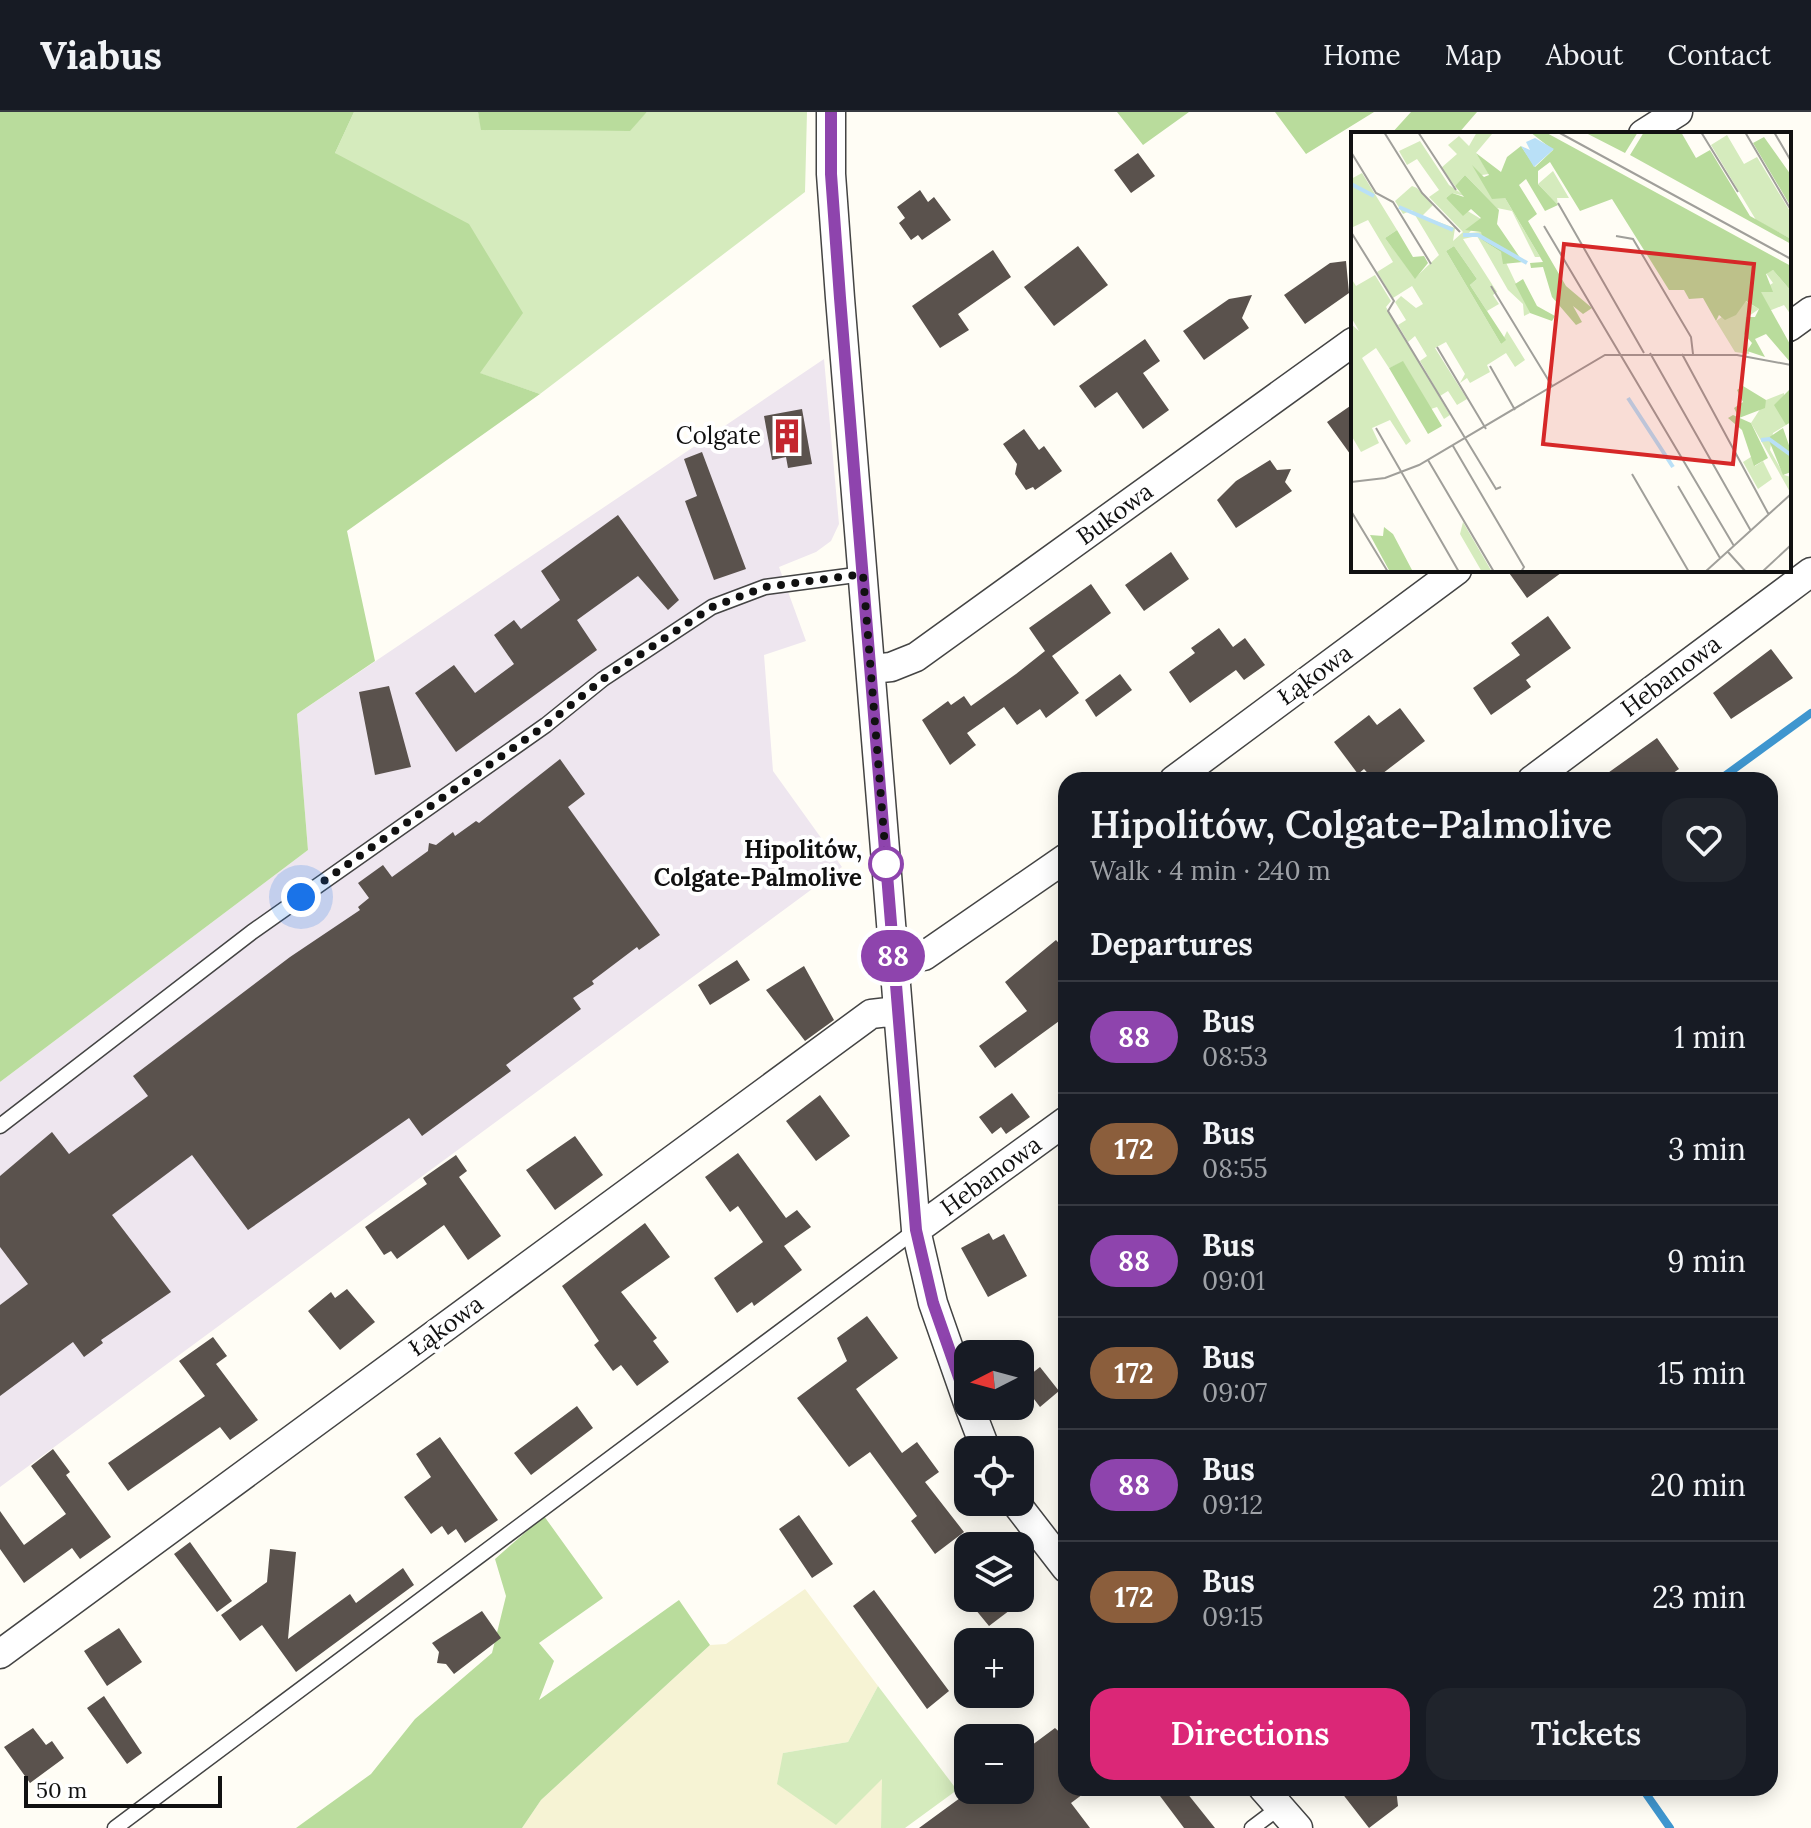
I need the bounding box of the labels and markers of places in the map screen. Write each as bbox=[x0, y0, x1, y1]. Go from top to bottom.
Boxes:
building icon: Colgate bbox=[768, 417, 806, 455]
place label: Colgate bbox=[676, 420, 761, 451]
place label: Hipolitów, Colgate-Palmolive bbox=[654, 834, 862, 893]
marker: Hipolitów, Colgate-Palmolive bbox=[869, 847, 903, 881]

